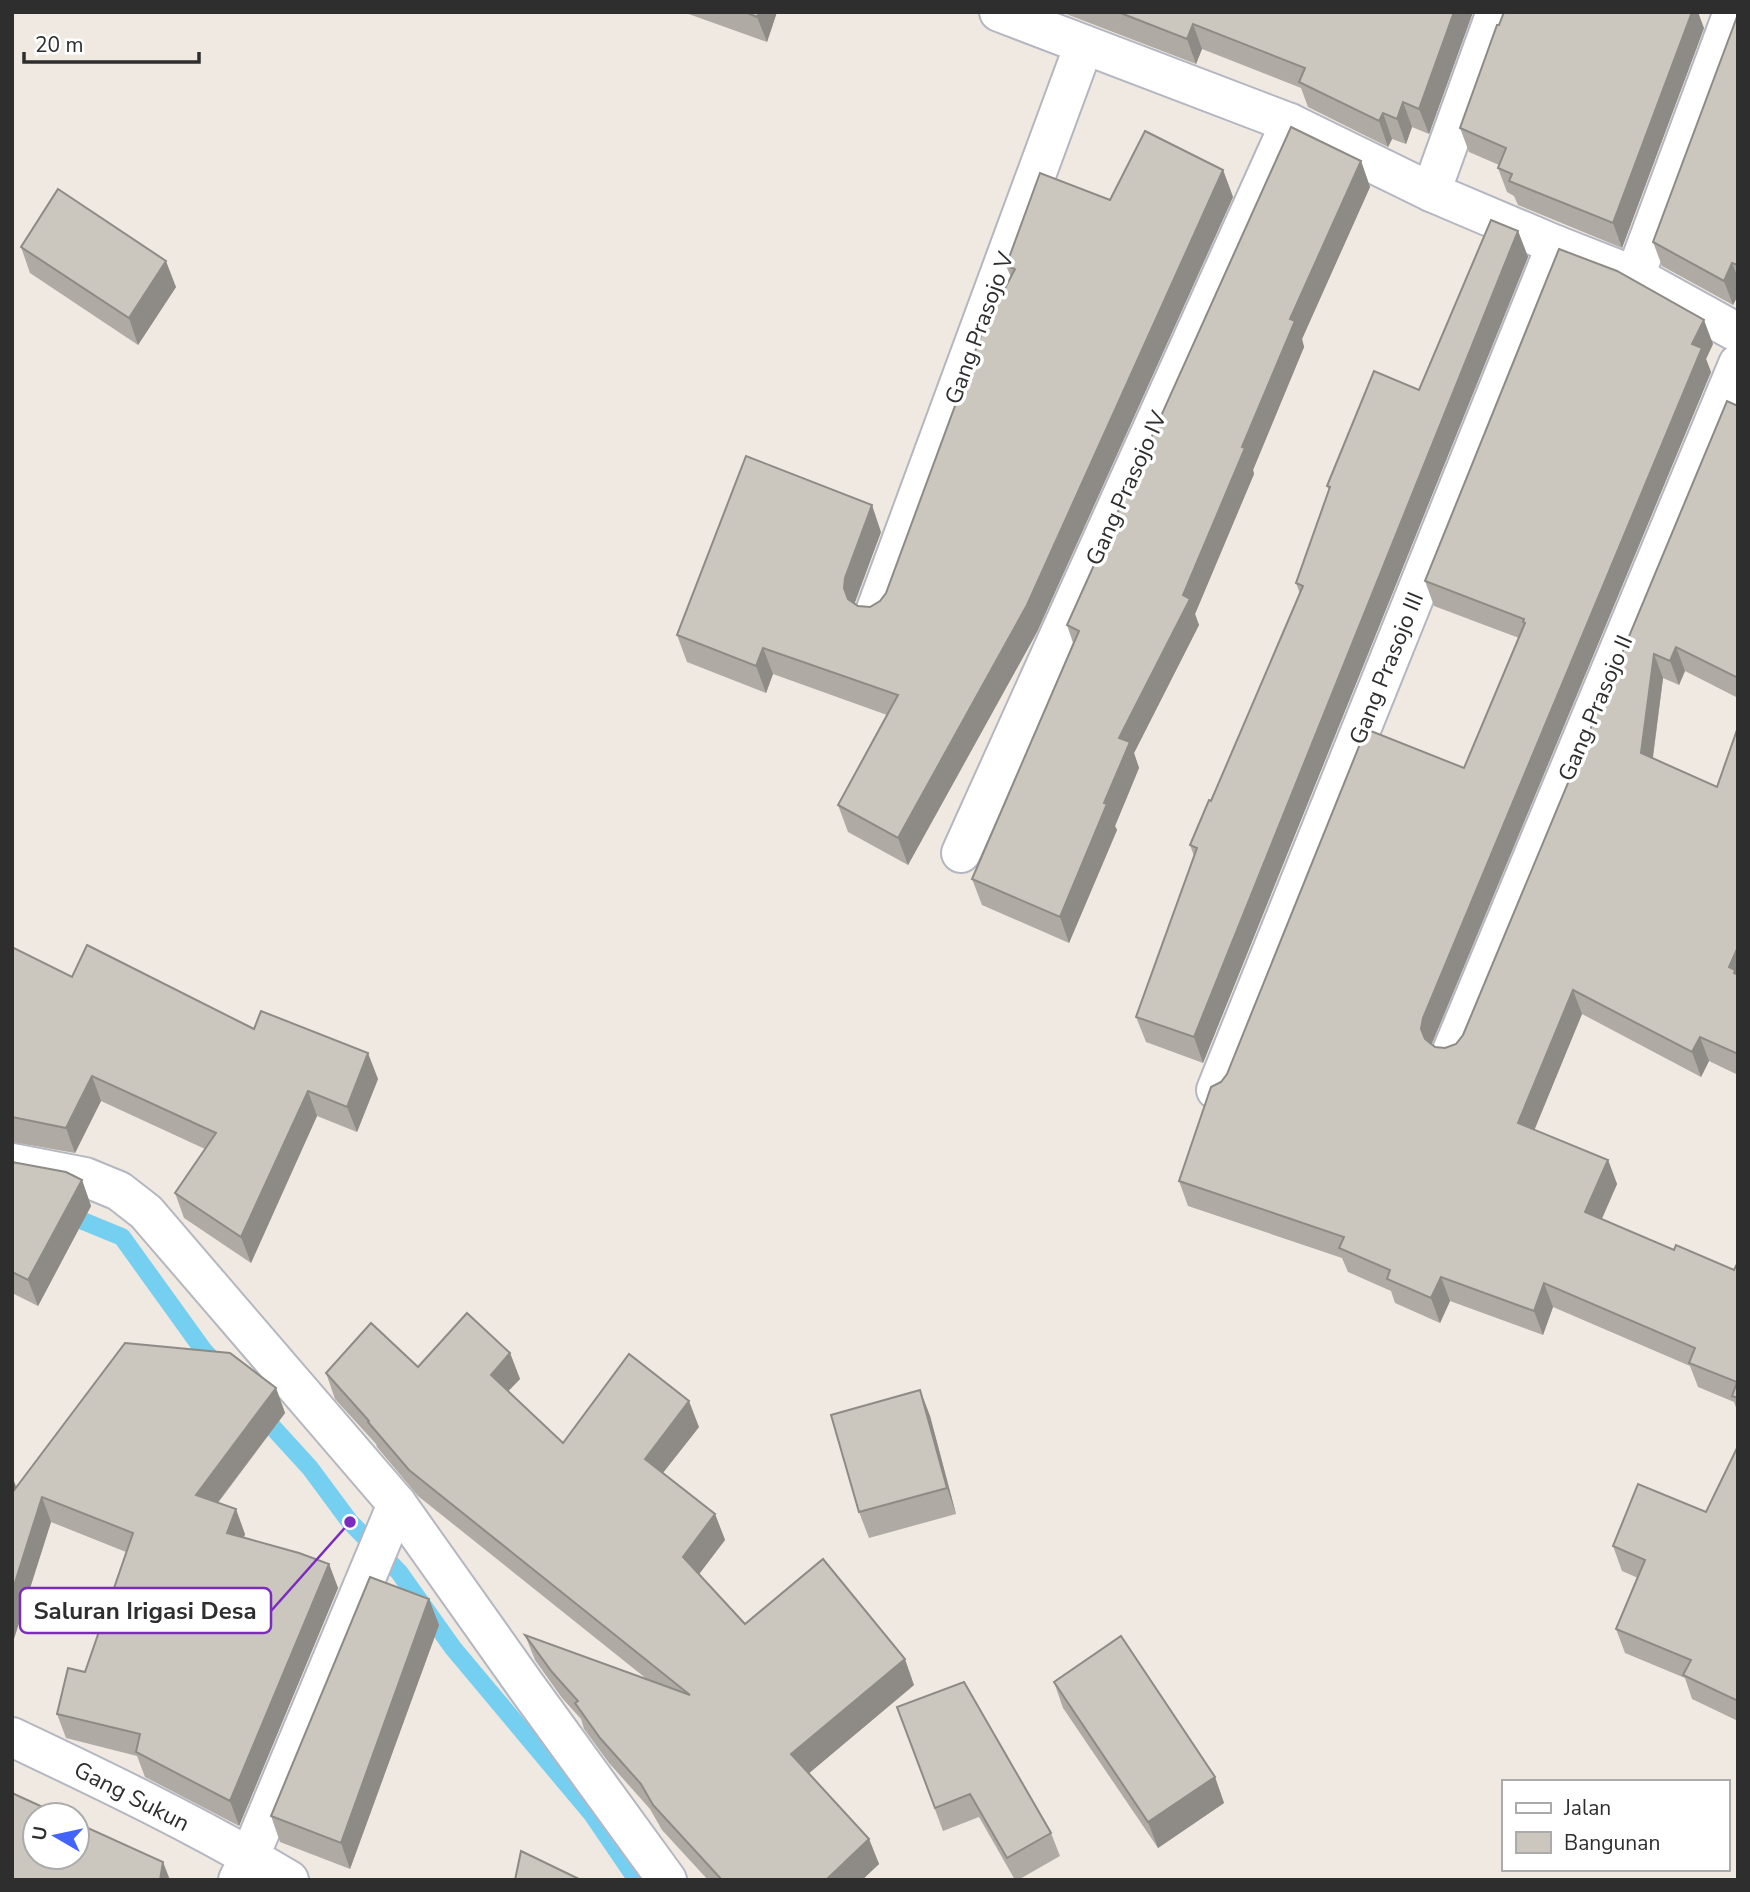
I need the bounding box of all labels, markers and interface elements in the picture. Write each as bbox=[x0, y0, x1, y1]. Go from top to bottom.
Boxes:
scale bar bbox=[24, 21, 200, 65]
text: 20 m bbox=[35, 31, 84, 59]
street label: Gang Prasojo V bbox=[938, 248, 1021, 409]
street label: Gang Prasojo IV bbox=[1079, 406, 1174, 570]
street label: Gang Prasojo III bbox=[1342, 587, 1431, 749]
street label: Gang Prasojo II bbox=[1551, 630, 1640, 786]
callout: Saluran Irigasi Desa bbox=[20, 1588, 271, 1633]
text: Saluran Irigasi Desa bbox=[33, 1595, 257, 1627]
street label: Gang Sukun bbox=[69, 1754, 195, 1839]
legend bbox=[1502, 1780, 1729, 1871]
text: Jalan bbox=[1563, 1794, 1611, 1822]
north arrow bbox=[21, 1801, 91, 1871]
text: U bbox=[26, 1825, 54, 1842]
text: Bangunan bbox=[1564, 1829, 1660, 1857]

